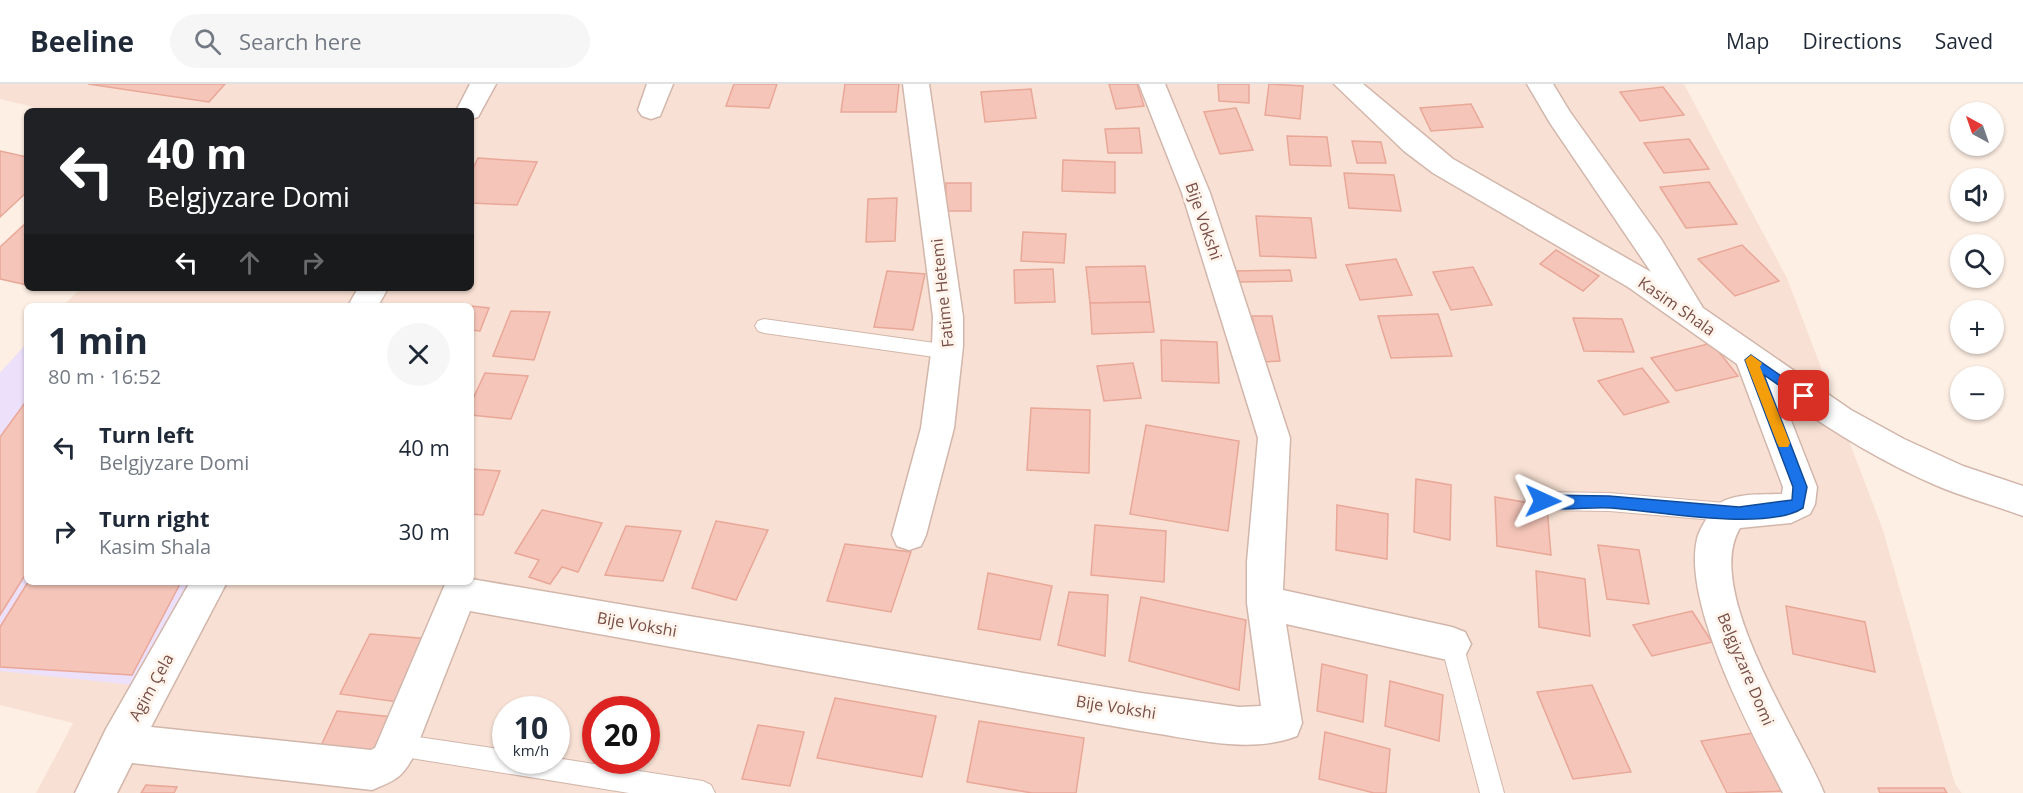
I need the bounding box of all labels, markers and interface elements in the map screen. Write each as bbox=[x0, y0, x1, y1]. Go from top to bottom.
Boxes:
search box bbox=[170, 14, 590, 68]
text: Beeline bbox=[30, 22, 134, 60]
icon: search bbox=[191, 25, 224, 58]
text: Search here bbox=[239, 26, 362, 56]
text: Map bbox=[1726, 27, 1769, 55]
text: Directions bbox=[1802, 27, 1902, 55]
text: Saved bbox=[1935, 27, 1993, 55]
north arrow bbox=[1950, 102, 2004, 156]
map controls bbox=[1950, 102, 2004, 420]
text: 40 m bbox=[147, 124, 247, 181]
icon: left bbox=[48, 132, 126, 210]
button: sound bbox=[1950, 168, 2004, 222]
text: Belgjyzare Domi bbox=[147, 178, 350, 215]
street label: Bije Vokshi bbox=[1180, 179, 1228, 263]
button: search bbox=[1950, 234, 2004, 288]
street label: Fatime Hetemi bbox=[925, 238, 959, 348]
icon: left bbox=[170, 246, 203, 279]
icon: ahead bbox=[233, 246, 266, 279]
icon: right bbox=[296, 246, 329, 279]
street label: Kasim Shala bbox=[1634, 271, 1720, 341]
button: + bbox=[1950, 300, 2004, 354]
text: 1 min bbox=[48, 316, 148, 365]
button: close bbox=[387, 323, 450, 386]
text: 80 m · 16:52 bbox=[48, 363, 161, 390]
button: − bbox=[1950, 366, 2004, 420]
pin bbox=[1778, 370, 1829, 421]
icon: arrive bbox=[1787, 379, 1820, 412]
text: Turn left bbox=[99, 419, 194, 449]
icon: left bbox=[48, 431, 81, 464]
text: 40 m bbox=[399, 432, 450, 462]
text: Belgjyzare Domi bbox=[99, 449, 249, 476]
position arrow bbox=[1511, 469, 1575, 533]
text: Turn right bbox=[99, 503, 210, 533]
icon: right bbox=[48, 515, 81, 548]
text: 30 m bbox=[399, 516, 450, 546]
text: Kasim Shala bbox=[99, 533, 211, 560]
street label: Bije Vokshi bbox=[595, 606, 679, 642]
street label: Belgjyzare Domi bbox=[1712, 609, 1780, 729]
street label: Agim Çela bbox=[123, 649, 179, 725]
street label: Bije Vokshi bbox=[1074, 690, 1158, 724]
speed limit sign: 20 bbox=[582, 696, 660, 774]
text: 10 bbox=[514, 707, 548, 748]
text: km/h bbox=[513, 740, 549, 760]

